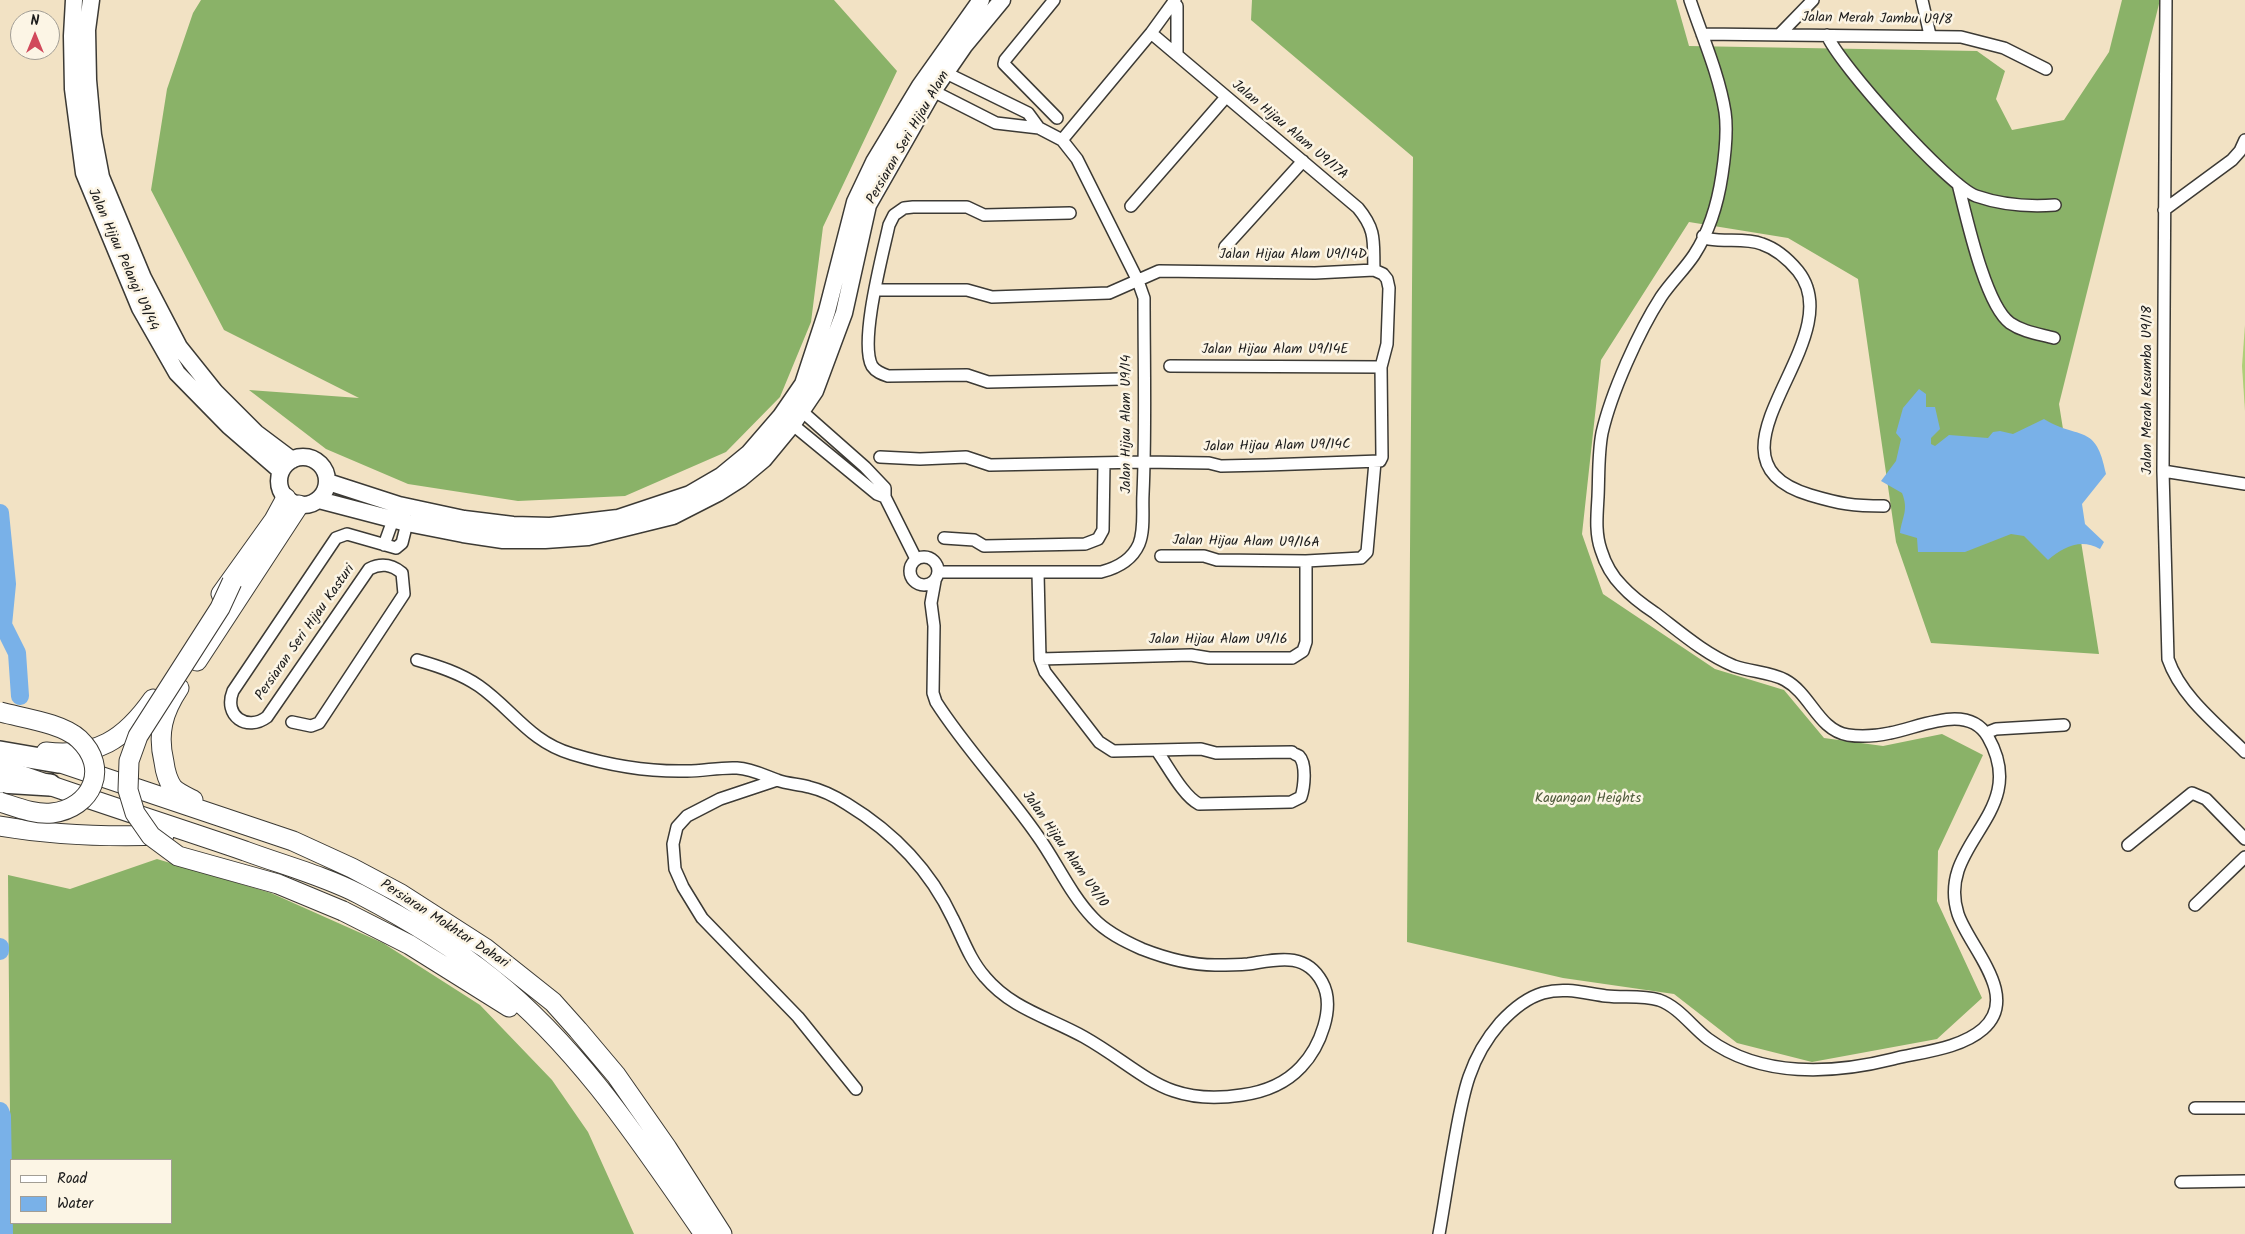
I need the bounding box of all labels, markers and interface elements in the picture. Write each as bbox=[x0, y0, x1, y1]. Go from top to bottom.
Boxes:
north arrow bbox=[10, 10, 60, 60]
text: N bbox=[31, 10, 39, 32]
street label: Jalan Merah Jambu U9/8 bbox=[1802, 10, 1952, 30]
street label: Persiaran Seri Hijau Alam bbox=[864, 68, 954, 208]
street label: Jalan Hijau Alam U9/17A bbox=[1228, 78, 1350, 184]
street label: Jalan Hijau Pelangi U9/44 bbox=[83, 186, 161, 334]
street label: Jalan Hijau Alam U9/14D bbox=[1219, 248, 1367, 264]
street label: Jalan Merah Kesumba U9/18 bbox=[2141, 306, 2157, 474]
street label: Jalan Hijau Alam U9/14E bbox=[1201, 343, 1349, 359]
street label: Jalan Hijau Alam U9/14 bbox=[1120, 355, 1136, 493]
street label: Jalan Hijau Alam U9/14C bbox=[1203, 437, 1351, 457]
street label: Jalan Hijau Alam U9/16A bbox=[1172, 533, 1320, 553]
street label: Persiaran Seri Hijau Kasturi bbox=[253, 562, 359, 704]
street label: Jalan Hijau Alam U9/16 bbox=[1149, 633, 1287, 649]
street label: Jalan Hijau Alam U9/10 bbox=[1017, 789, 1111, 911]
park label: Kayangan Heights bbox=[1535, 792, 1641, 808]
street label: Persiaran Mokhtar Dahari bbox=[377, 877, 511, 973]
legend bbox=[10, 1159, 172, 1224]
text: Road bbox=[57, 1167, 87, 1191]
text: Water bbox=[57, 1192, 93, 1216]

